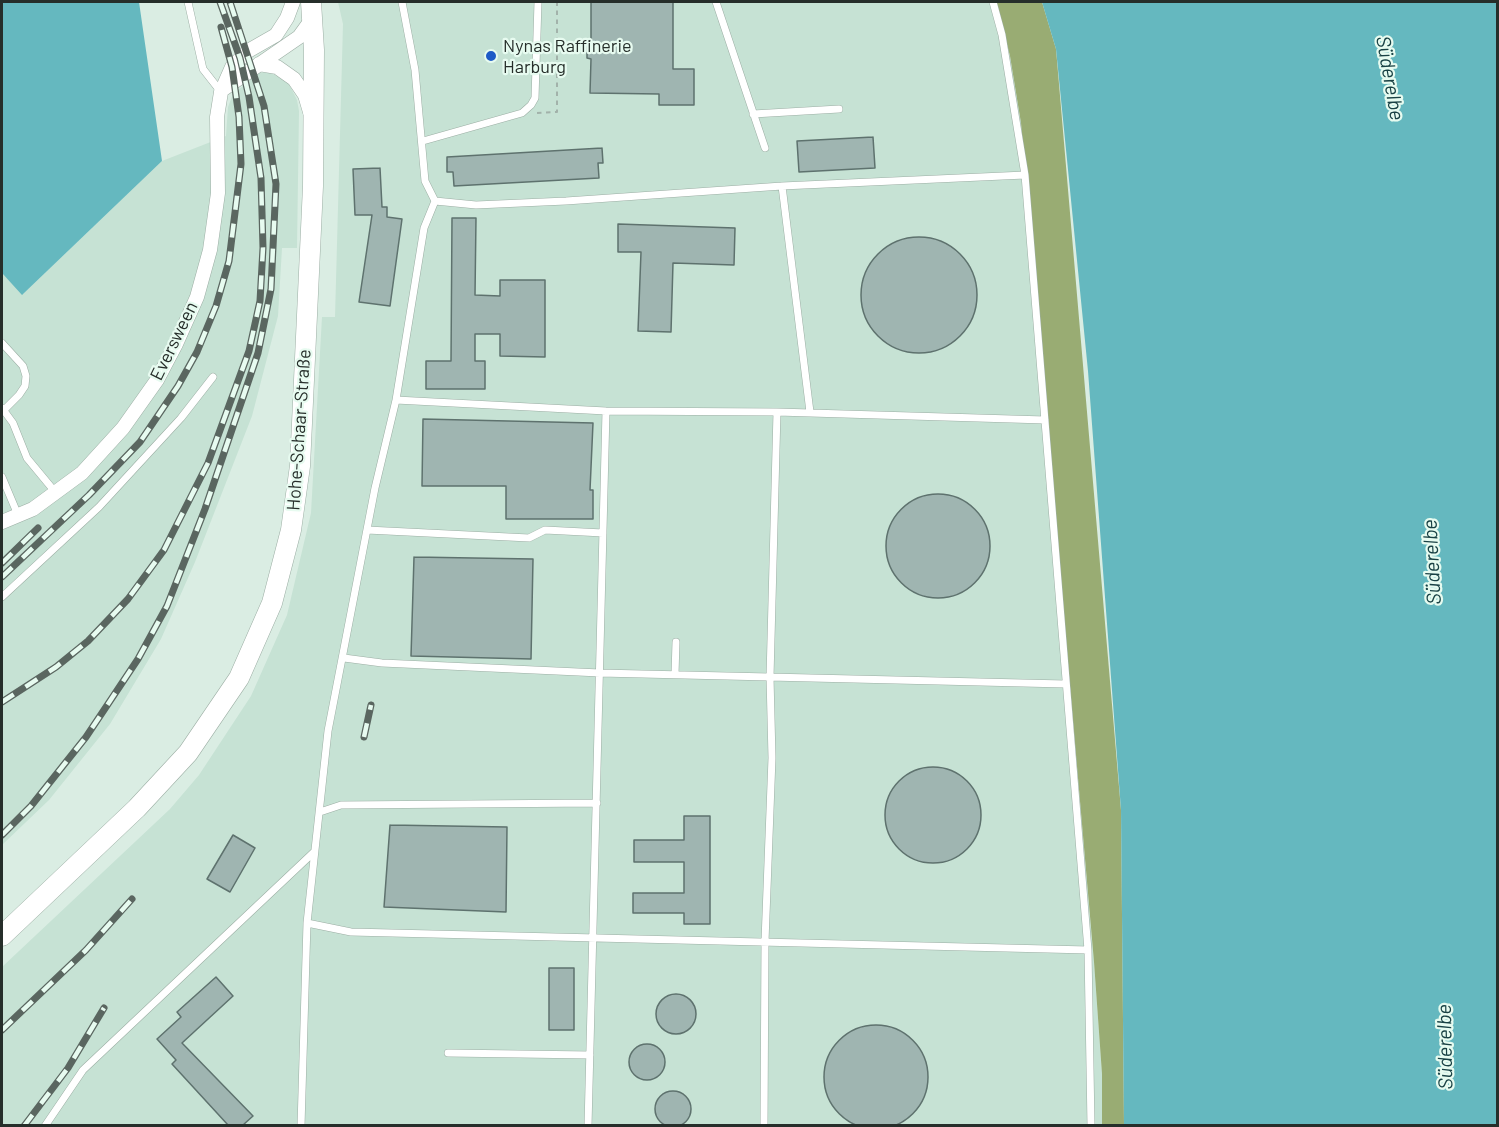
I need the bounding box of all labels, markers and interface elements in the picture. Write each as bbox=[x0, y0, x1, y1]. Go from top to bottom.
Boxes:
water label: Süderelbe bbox=[1371, 34, 1409, 122]
place label: Nynas Raffinerie Harburg bbox=[503, 35, 632, 78]
marker: Nynas Raffinerie Harburg bbox=[484, 49, 498, 63]
street label: Eversween bbox=[146, 298, 202, 384]
street label: Hohe-Schaar-Straße bbox=[283, 349, 315, 511]
water label: Süderelbe bbox=[1418, 519, 1446, 605]
water label: Süderelbe bbox=[1432, 1004, 1458, 1090]

